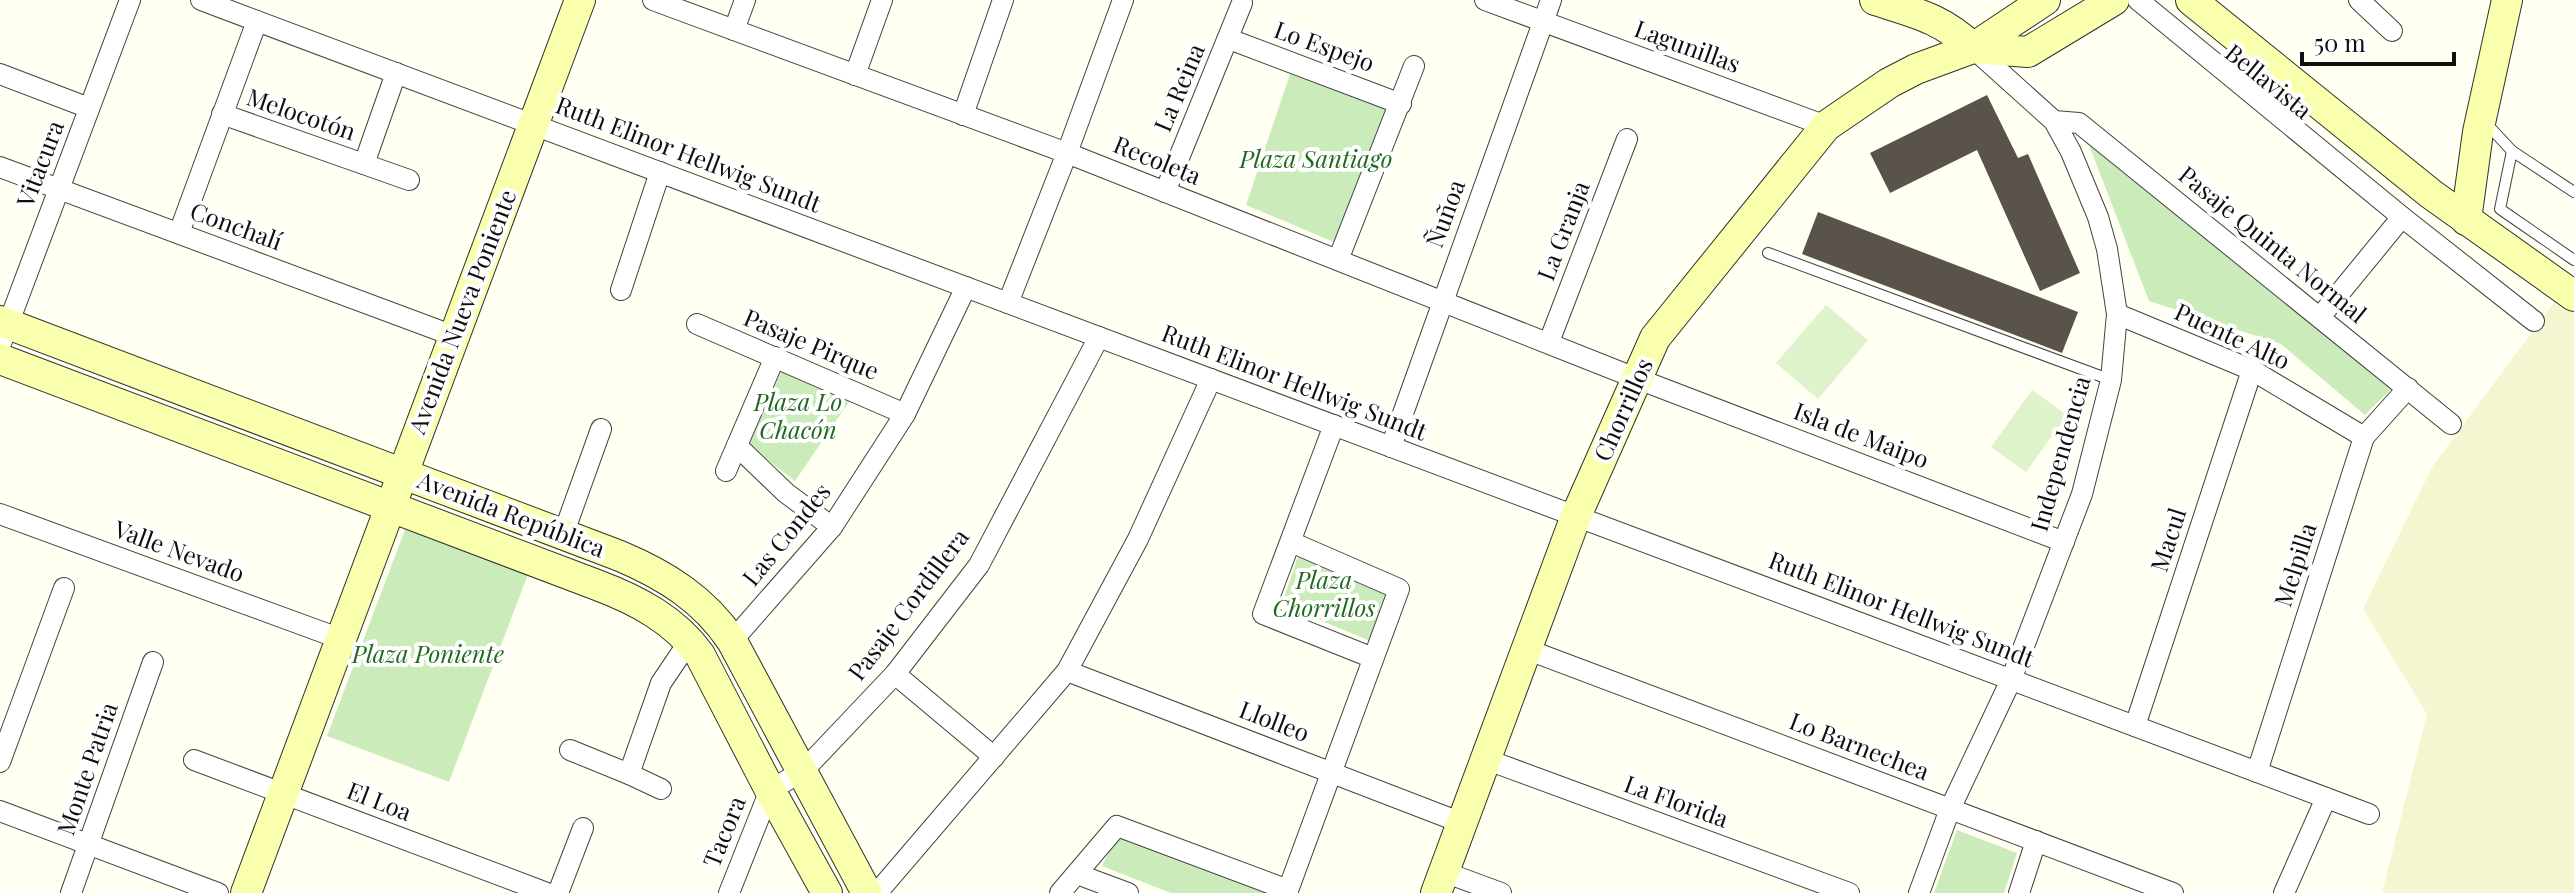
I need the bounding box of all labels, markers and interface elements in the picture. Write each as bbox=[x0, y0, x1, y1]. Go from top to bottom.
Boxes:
street label: Lagunillas bbox=[1630, 11, 1745, 79]
street label: Lo Espejo bbox=[1270, 12, 1379, 78]
scale bar bbox=[2302, 16, 2454, 66]
text: 50 m bbox=[2314, 26, 2366, 58]
street label: Bellavista bbox=[2219, 36, 2319, 125]
street label: La Reina bbox=[1145, 38, 1211, 136]
street label: Melocotón bbox=[243, 80, 360, 147]
street label: Ruth Elinor Hellwig Sundt bbox=[552, 88, 826, 219]
street label: Vitacura bbox=[8, 115, 70, 212]
street label: Recoleta bbox=[1109, 127, 1206, 191]
park label: Plaza Santiago bbox=[1239, 142, 1392, 174]
street label: Pasaje Quinta Normal bbox=[2173, 158, 2374, 329]
street label: Ñuñoa bbox=[1417, 175, 1471, 252]
street label: La Granja bbox=[1529, 176, 1596, 285]
street label: Avenida Nueva Poniente bbox=[399, 185, 522, 439]
street label: Conchalí bbox=[186, 194, 287, 257]
street label: Puente Alto bbox=[2170, 295, 2296, 376]
street label: Pasaje Pirque bbox=[739, 300, 884, 386]
street label: Ruth Elinor Hellwig Sundt bbox=[1158, 316, 1432, 447]
street label: Chorrillos bbox=[1585, 353, 1659, 466]
street label: Independencia bbox=[2022, 372, 2097, 535]
park label: Plaza Lo Chacón bbox=[753, 385, 842, 445]
street label: Isla de Maipo bbox=[1790, 394, 1934, 475]
street label: Avenida República bbox=[413, 462, 610, 564]
street label: Las Condes bbox=[734, 476, 837, 592]
street label: Macul bbox=[2142, 503, 2192, 575]
street label: Valle Nevado bbox=[109, 511, 249, 588]
street label: Melpilla bbox=[2266, 518, 2323, 610]
street label: Pasaje Cordillera bbox=[840, 521, 975, 686]
street label: Ruth Elinor Hellwig Sundt bbox=[1765, 543, 2039, 674]
park label: Plaza Chorrillos bbox=[1273, 563, 1375, 623]
park label: Plaza Poniente bbox=[351, 637, 504, 669]
street label: Llolleo bbox=[1235, 692, 1314, 748]
street label: Monte Patria bbox=[48, 698, 124, 839]
street label: Lo Barnechea bbox=[1785, 704, 1934, 786]
street label: La Florida bbox=[1620, 767, 1733, 834]
street label: El Loa bbox=[343, 773, 417, 827]
street label: Tacora bbox=[694, 791, 752, 872]

